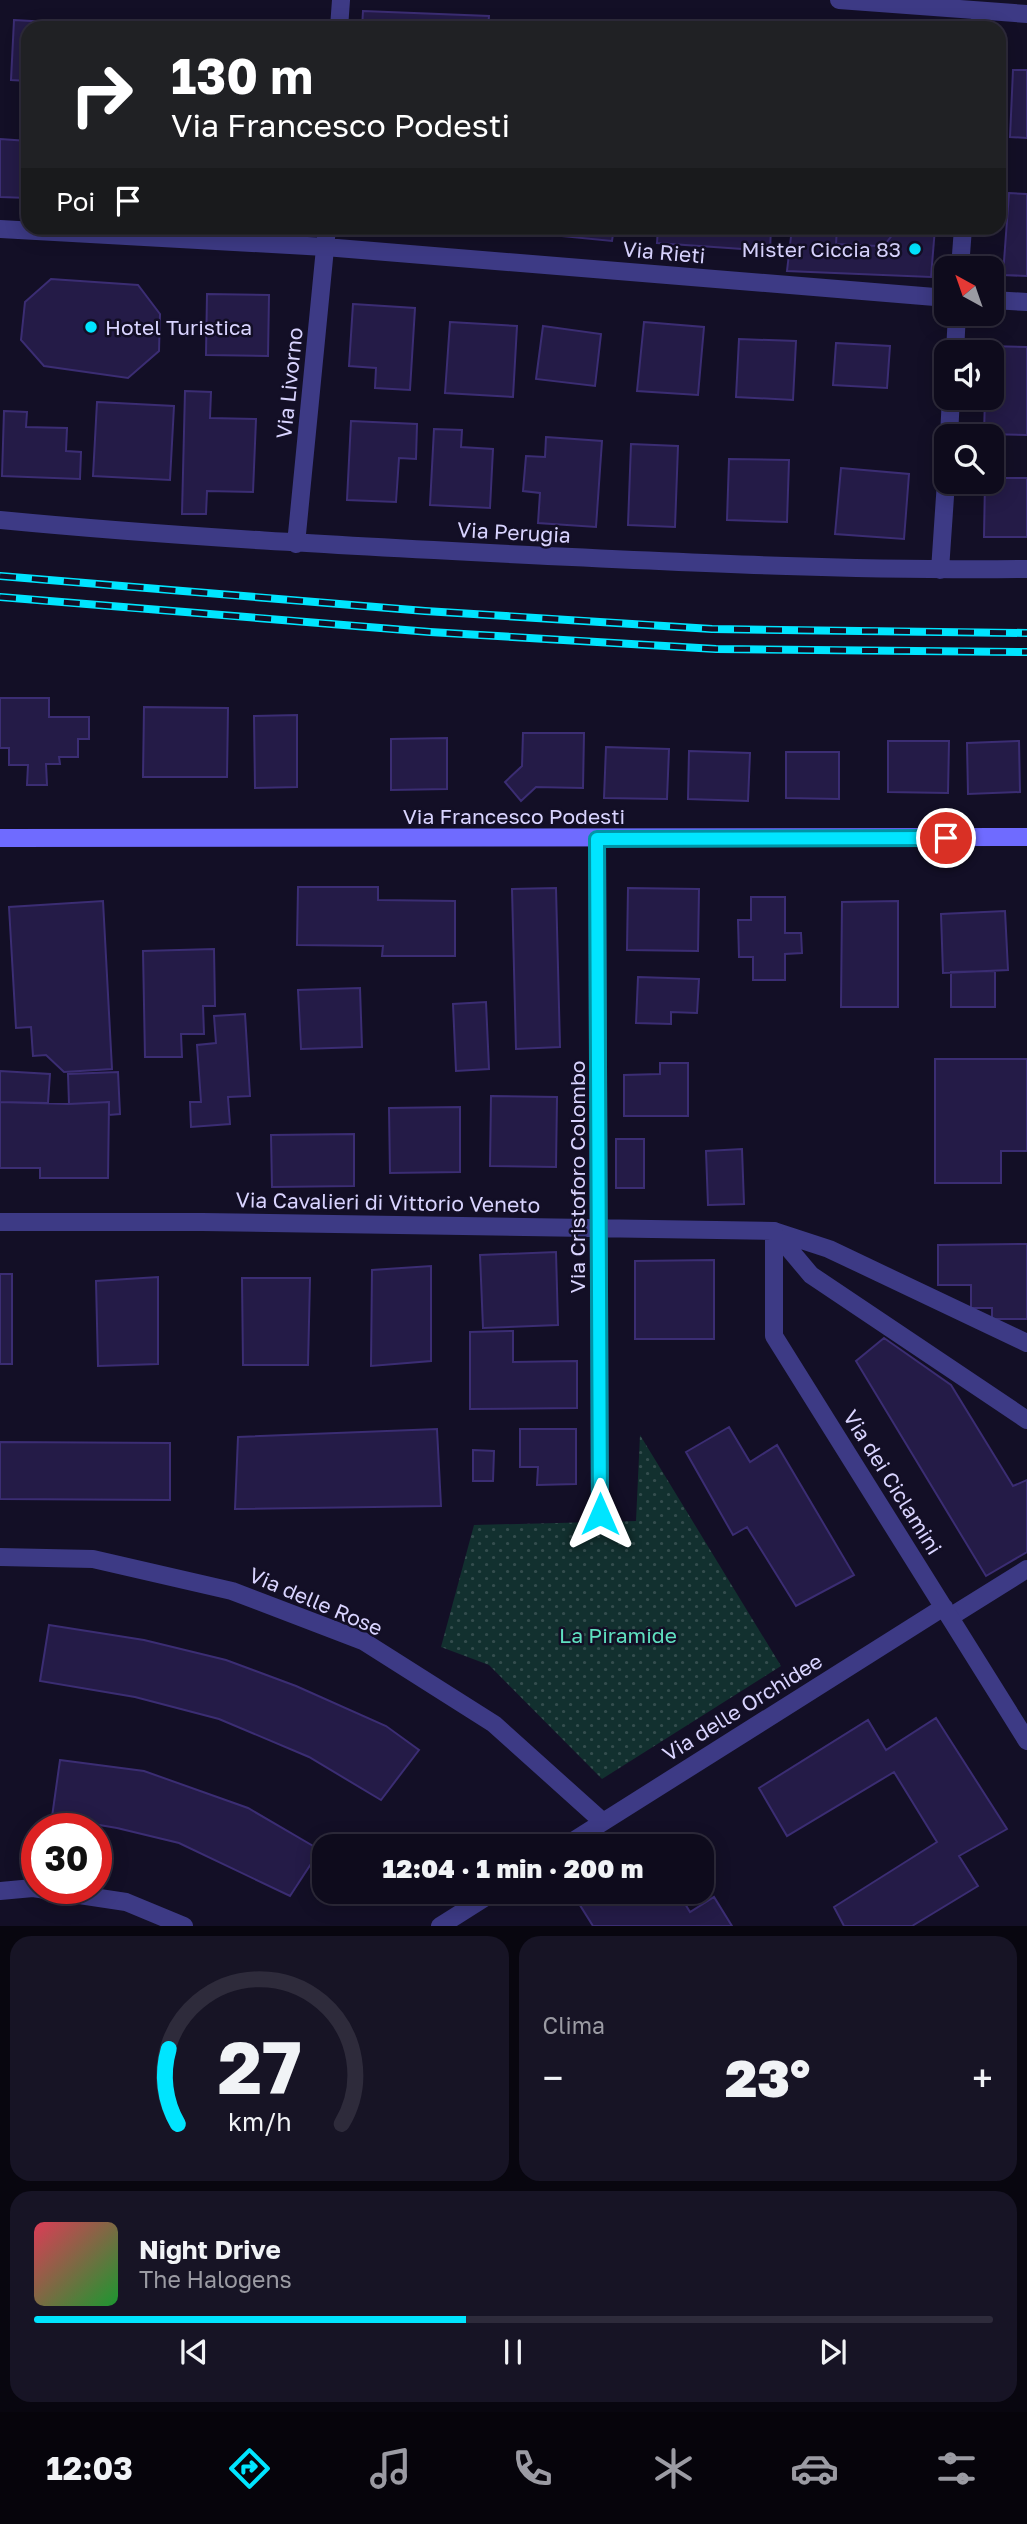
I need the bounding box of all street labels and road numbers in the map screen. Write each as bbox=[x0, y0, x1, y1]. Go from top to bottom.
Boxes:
street label: Via Rieti bbox=[622, 235, 706, 269]
street label: Via Livorno bbox=[270, 326, 308, 440]
street label: Via Perugia bbox=[456, 516, 572, 548]
street label: Via Francesco Podesti bbox=[403, 803, 625, 829]
street label: Via Cristoforo Colombo bbox=[564, 1061, 590, 1293]
street label: Via Cavalieri di Vittorio Veneto bbox=[236, 1186, 540, 1218]
street label: Via dei Ciclamini bbox=[838, 1405, 948, 1559]
street label: Via delle Rose bbox=[245, 1561, 387, 1641]
street label: Via delle Orchidee bbox=[657, 1647, 827, 1767]

